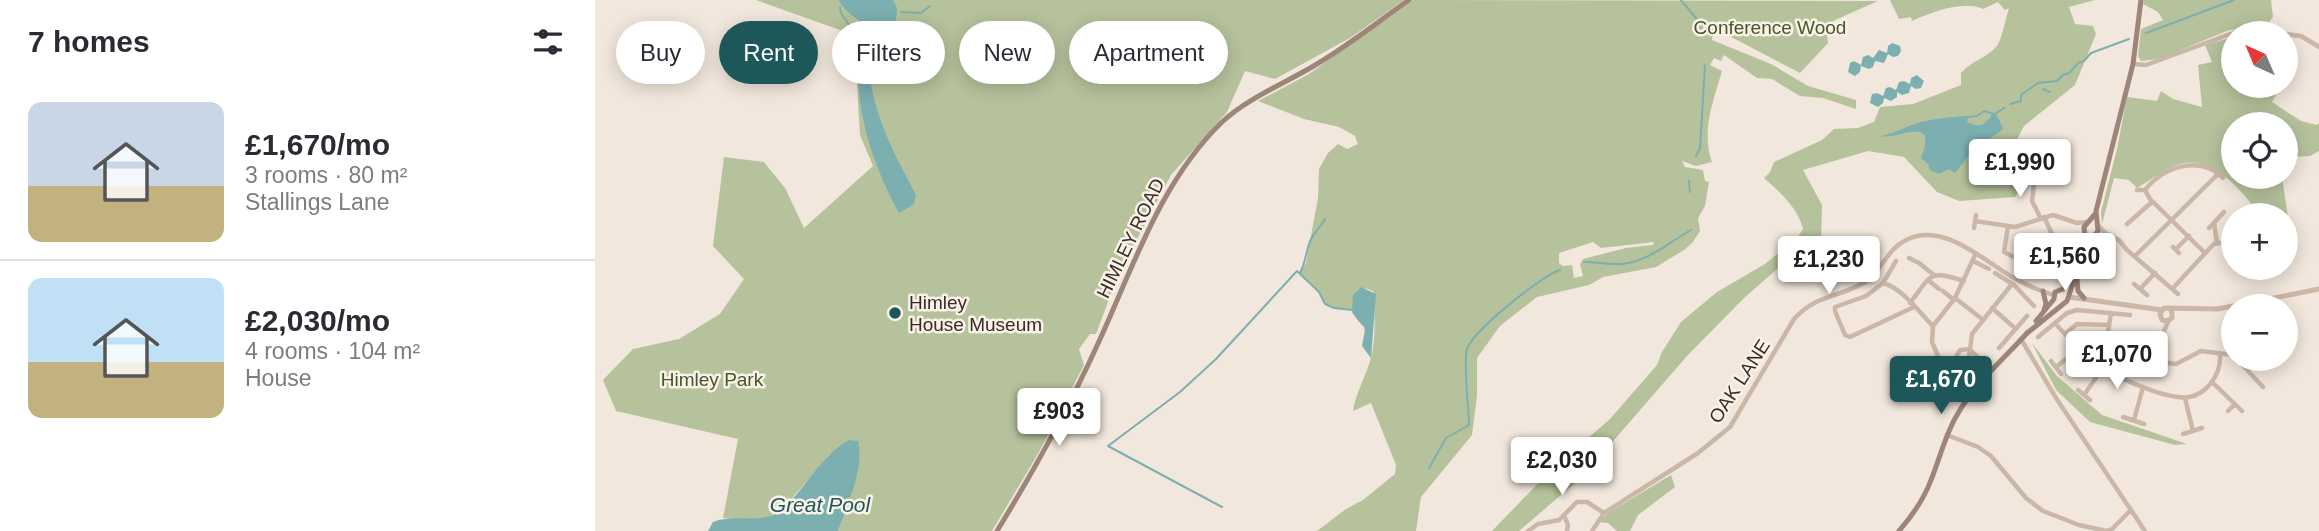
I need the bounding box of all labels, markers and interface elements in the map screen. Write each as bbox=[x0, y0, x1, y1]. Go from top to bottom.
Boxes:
park label: Conference Wood bbox=[1694, 17, 1846, 38]
chip: Buy bbox=[616, 21, 705, 84]
chip: Rent bbox=[719, 21, 818, 84]
chip: Filters bbox=[832, 21, 945, 84]
chip: New bbox=[959, 21, 1055, 84]
chip: Apartment bbox=[1069, 21, 1228, 84]
north arrow bbox=[2221, 21, 2298, 98]
map controls bbox=[2221, 21, 2298, 371]
icon: filters bbox=[529, 23, 567, 61]
text: 7 homes bbox=[28, 25, 150, 58]
button: locate bbox=[2221, 112, 2298, 189]
text: £1,670/mo bbox=[245, 128, 390, 161]
icon: home bbox=[84, 130, 168, 214]
pin: £1,990 bbox=[1963, 140, 2077, 199]
text: £1,990 bbox=[1985, 149, 2055, 175]
text: 3 rooms · 80 m² bbox=[245, 162, 407, 188]
street label: HIMLEY ROAD bbox=[1092, 175, 1169, 302]
text: Stallings Lane bbox=[245, 189, 390, 215]
button: + bbox=[2221, 203, 2298, 280]
pin: £1,560 bbox=[2008, 233, 2122, 293]
pin: £1,230 bbox=[1772, 236, 1886, 296]
text: £1,560 bbox=[2030, 243, 2100, 269]
text: £1,230 bbox=[1794, 246, 1864, 272]
place label: Himley House Museum bbox=[909, 292, 1042, 335]
button: − bbox=[2221, 294, 2298, 371]
text: £2,030/mo bbox=[245, 304, 390, 337]
marker: Himley House Museum bbox=[887, 305, 903, 321]
icon: home bbox=[84, 306, 168, 390]
pin: £1,070 bbox=[2060, 332, 2174, 391]
street label: OAK LANE bbox=[1705, 336, 1774, 427]
text: 4 rooms · 104 m² bbox=[245, 338, 420, 364]
text: £1,070 bbox=[2082, 341, 2152, 367]
pin: £1,670 bbox=[1884, 356, 1998, 416]
text: House bbox=[245, 365, 311, 391]
text: £1,670 bbox=[1906, 366, 1976, 392]
park label: Himley Park bbox=[661, 369, 764, 390]
pin: £903 bbox=[1018, 388, 1100, 448]
text: £903 bbox=[1033, 398, 1085, 424]
pin: £2,030 bbox=[1505, 438, 1619, 497]
text: £2,030 bbox=[1527, 447, 1597, 473]
water label: Great Pool bbox=[770, 493, 872, 516]

